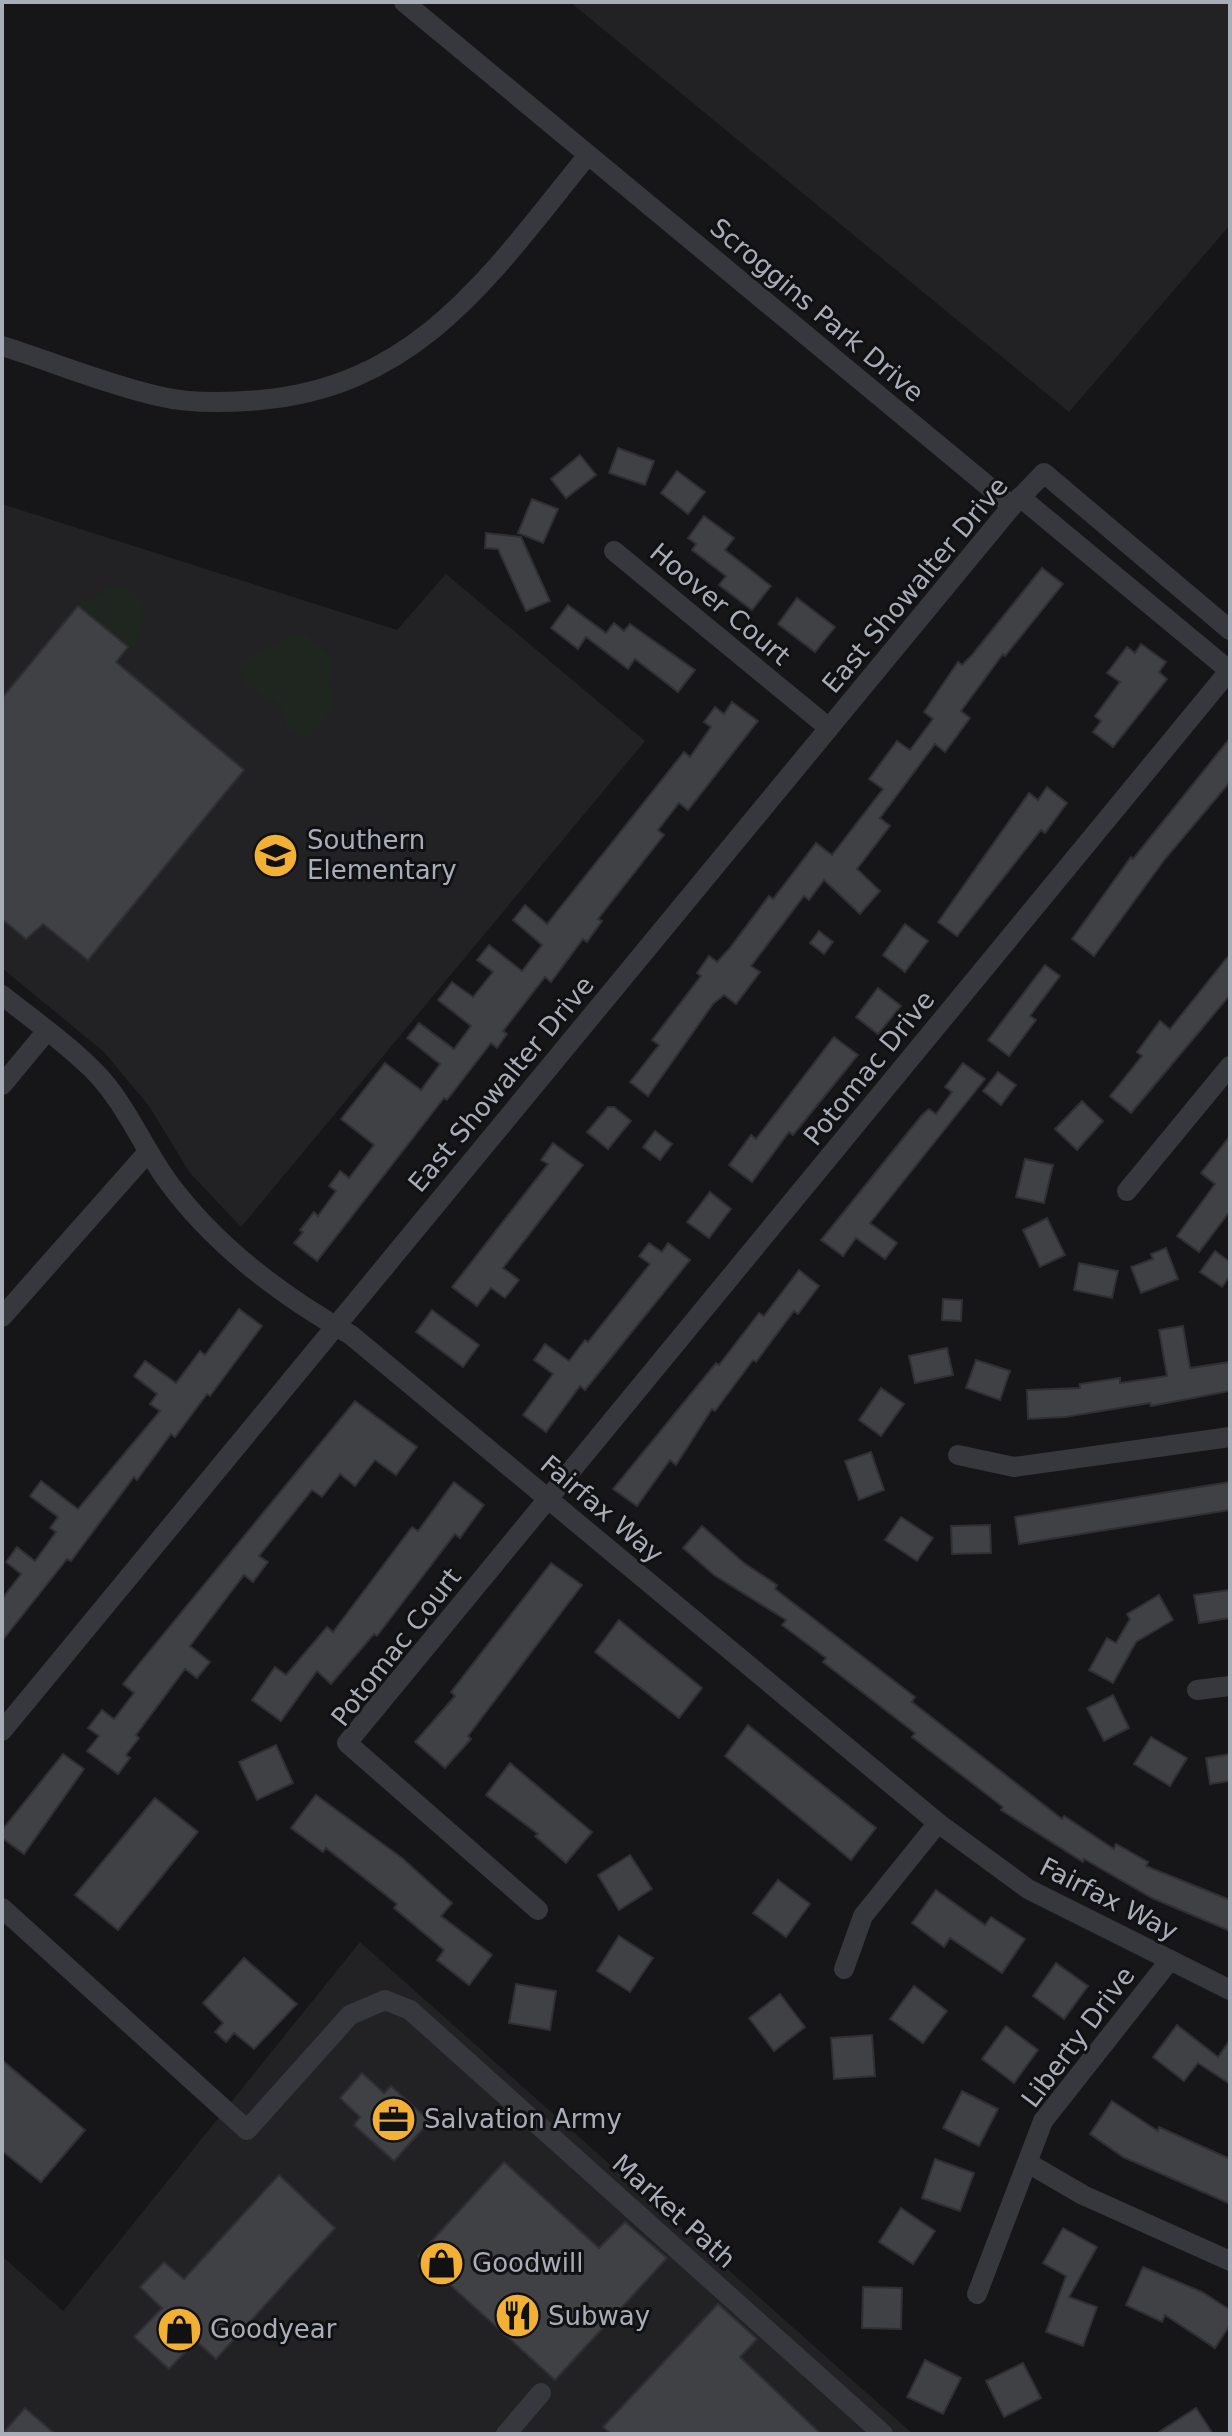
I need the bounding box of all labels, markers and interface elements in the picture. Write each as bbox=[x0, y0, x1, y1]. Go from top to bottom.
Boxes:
street label: Scroggins Park Drive bbox=[704, 212, 930, 408]
street label: East Showalter Drive bbox=[816, 471, 1014, 699]
street label: Hoover Court bbox=[644, 537, 796, 671]
place label: Southern Elementary bbox=[307, 825, 457, 885]
school or university icon: Southern Elementary bbox=[252, 831, 300, 879]
street label: East Showalter Drive bbox=[402, 970, 600, 1198]
street label: Potomac Drive bbox=[798, 985, 940, 1151]
street label: Fairfax Way bbox=[535, 1449, 669, 1569]
street label: Potomac Court bbox=[325, 1562, 467, 1732]
street label: Fairfax Way bbox=[1035, 1851, 1183, 1947]
street label: Liberty Drive bbox=[1015, 1961, 1141, 2113]
office icon: Salvation Army bbox=[369, 2095, 417, 2143]
place label: Salvation Army bbox=[424, 2104, 622, 2134]
street label: Market Path bbox=[606, 2148, 742, 2274]
shop icon: Goodwill bbox=[417, 2239, 465, 2287]
place label: Goodwill bbox=[472, 2248, 583, 2278]
restaurant icon: Subway bbox=[493, 2292, 541, 2340]
place label: Subway bbox=[548, 2301, 650, 2331]
shop icon: Goodyear bbox=[155, 2305, 203, 2353]
place label: Goodyear bbox=[210, 2314, 337, 2344]

